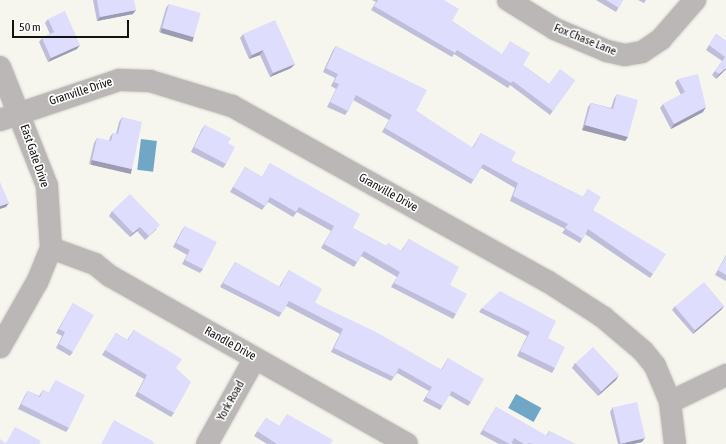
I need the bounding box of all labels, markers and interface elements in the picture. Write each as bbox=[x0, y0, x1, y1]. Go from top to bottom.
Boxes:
scale bar bbox=[14, 12, 131, 38]
text: 50 m bbox=[19, 20, 41, 34]
street label: Fox Chase Lane bbox=[552, 21, 618, 59]
street label: Granville Drive bbox=[48, 75, 114, 109]
street label: East Gate Drive bbox=[16, 123, 52, 189]
street label: Granville Drive bbox=[356, 171, 420, 215]
street label: Randle Drive bbox=[202, 324, 258, 364]
street label: York Road bbox=[214, 378, 248, 424]

